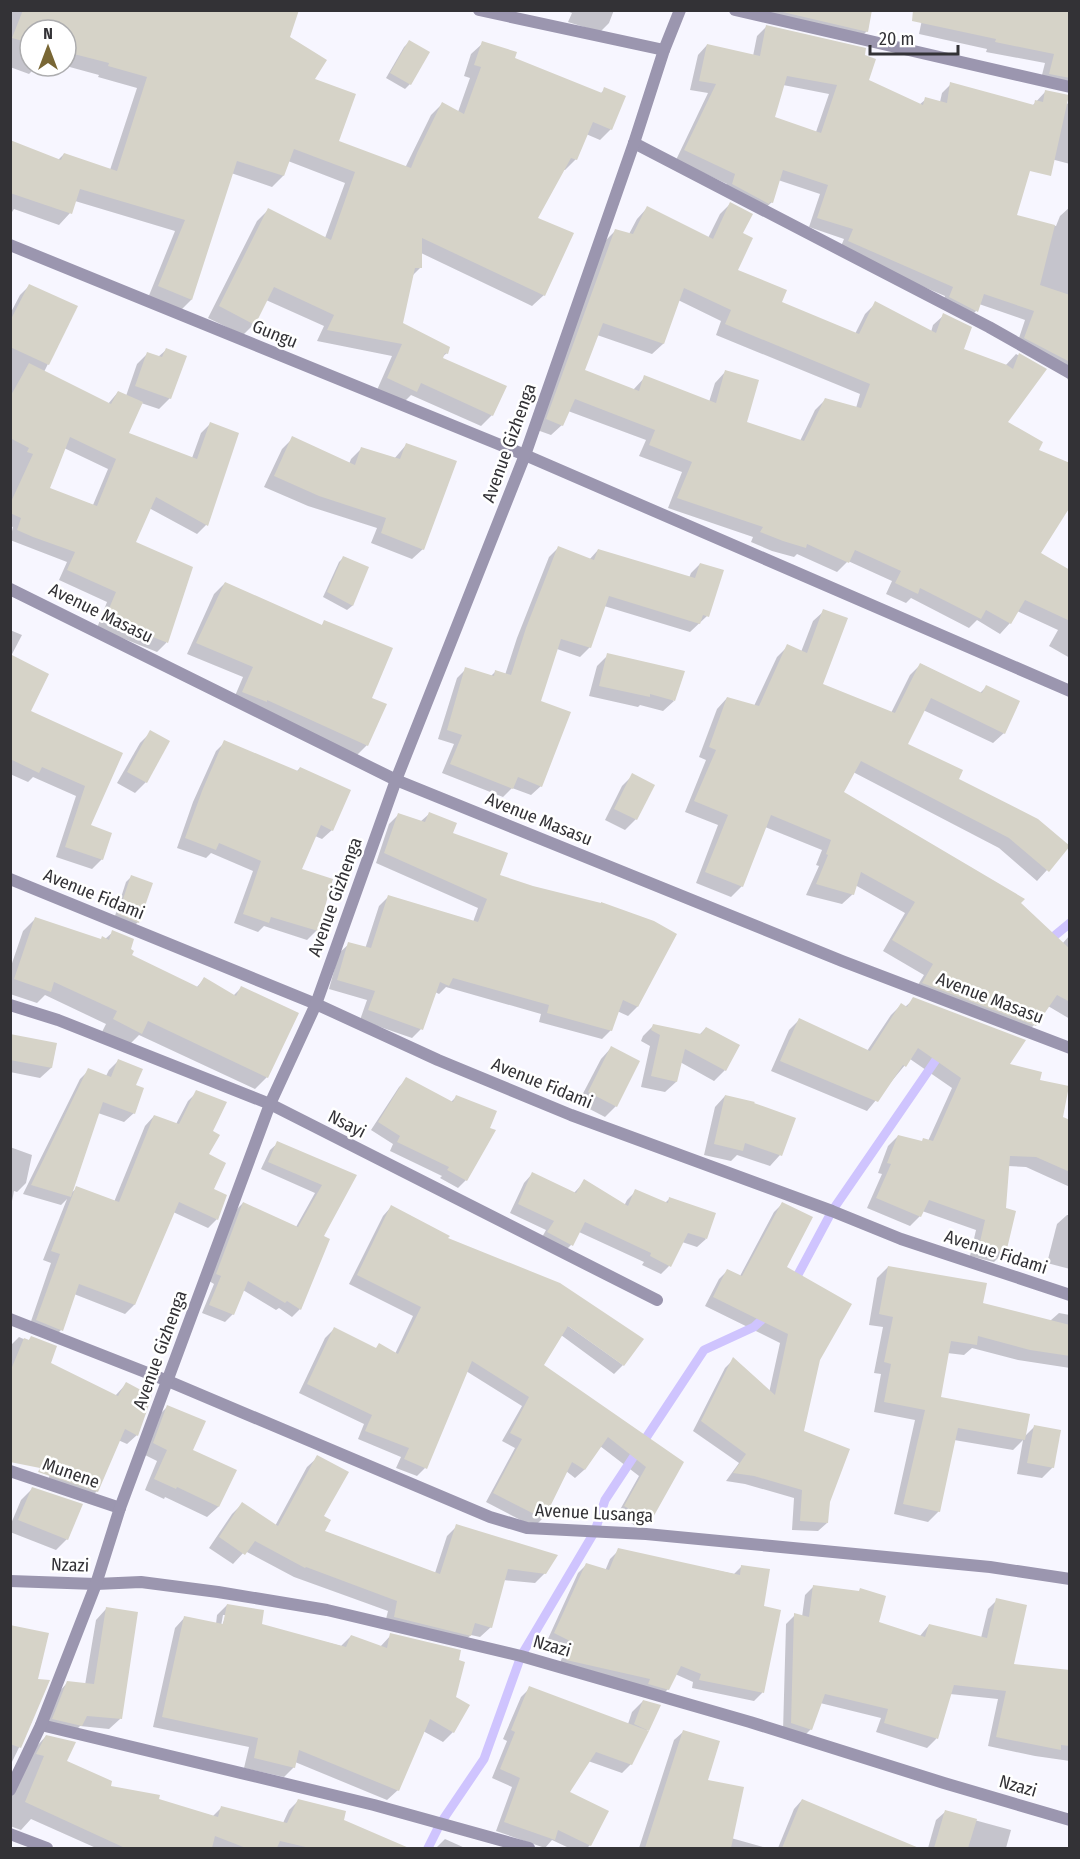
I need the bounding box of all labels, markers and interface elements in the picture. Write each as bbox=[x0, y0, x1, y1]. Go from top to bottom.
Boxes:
north arrow bbox=[18, 18, 78, 78]
scale bar bbox=[870, 18, 958, 56]
text: N bbox=[43, 24, 53, 43]
text: 20 m bbox=[879, 28, 914, 50]
street label: Gungu bbox=[249, 315, 301, 353]
street label: Avenue Gizhenga bbox=[477, 380, 541, 506]
street label: Avenue Masasu bbox=[45, 578, 157, 648]
street label: Avenue Masasu bbox=[482, 788, 596, 850]
street label: Avenue Gizhenga bbox=[303, 834, 367, 960]
street label: Avenue Fidami bbox=[40, 864, 148, 924]
street label: Avenue Masasu bbox=[933, 967, 1047, 1029]
street label: Avenue Fidami bbox=[488, 1053, 596, 1113]
street label: Nsayi bbox=[324, 1105, 370, 1143]
street label: Avenue Fidami bbox=[942, 1225, 1050, 1279]
street label: Avenue Gizhenga bbox=[128, 1287, 192, 1413]
street label: Munene bbox=[40, 1453, 103, 1493]
street label: Avenue Lusanga bbox=[534, 1499, 654, 1527]
street label: Nzazi bbox=[50, 1553, 90, 1577]
street label: Nzazi bbox=[531, 1630, 573, 1662]
street label: Nzazi bbox=[997, 1770, 1039, 1802]

